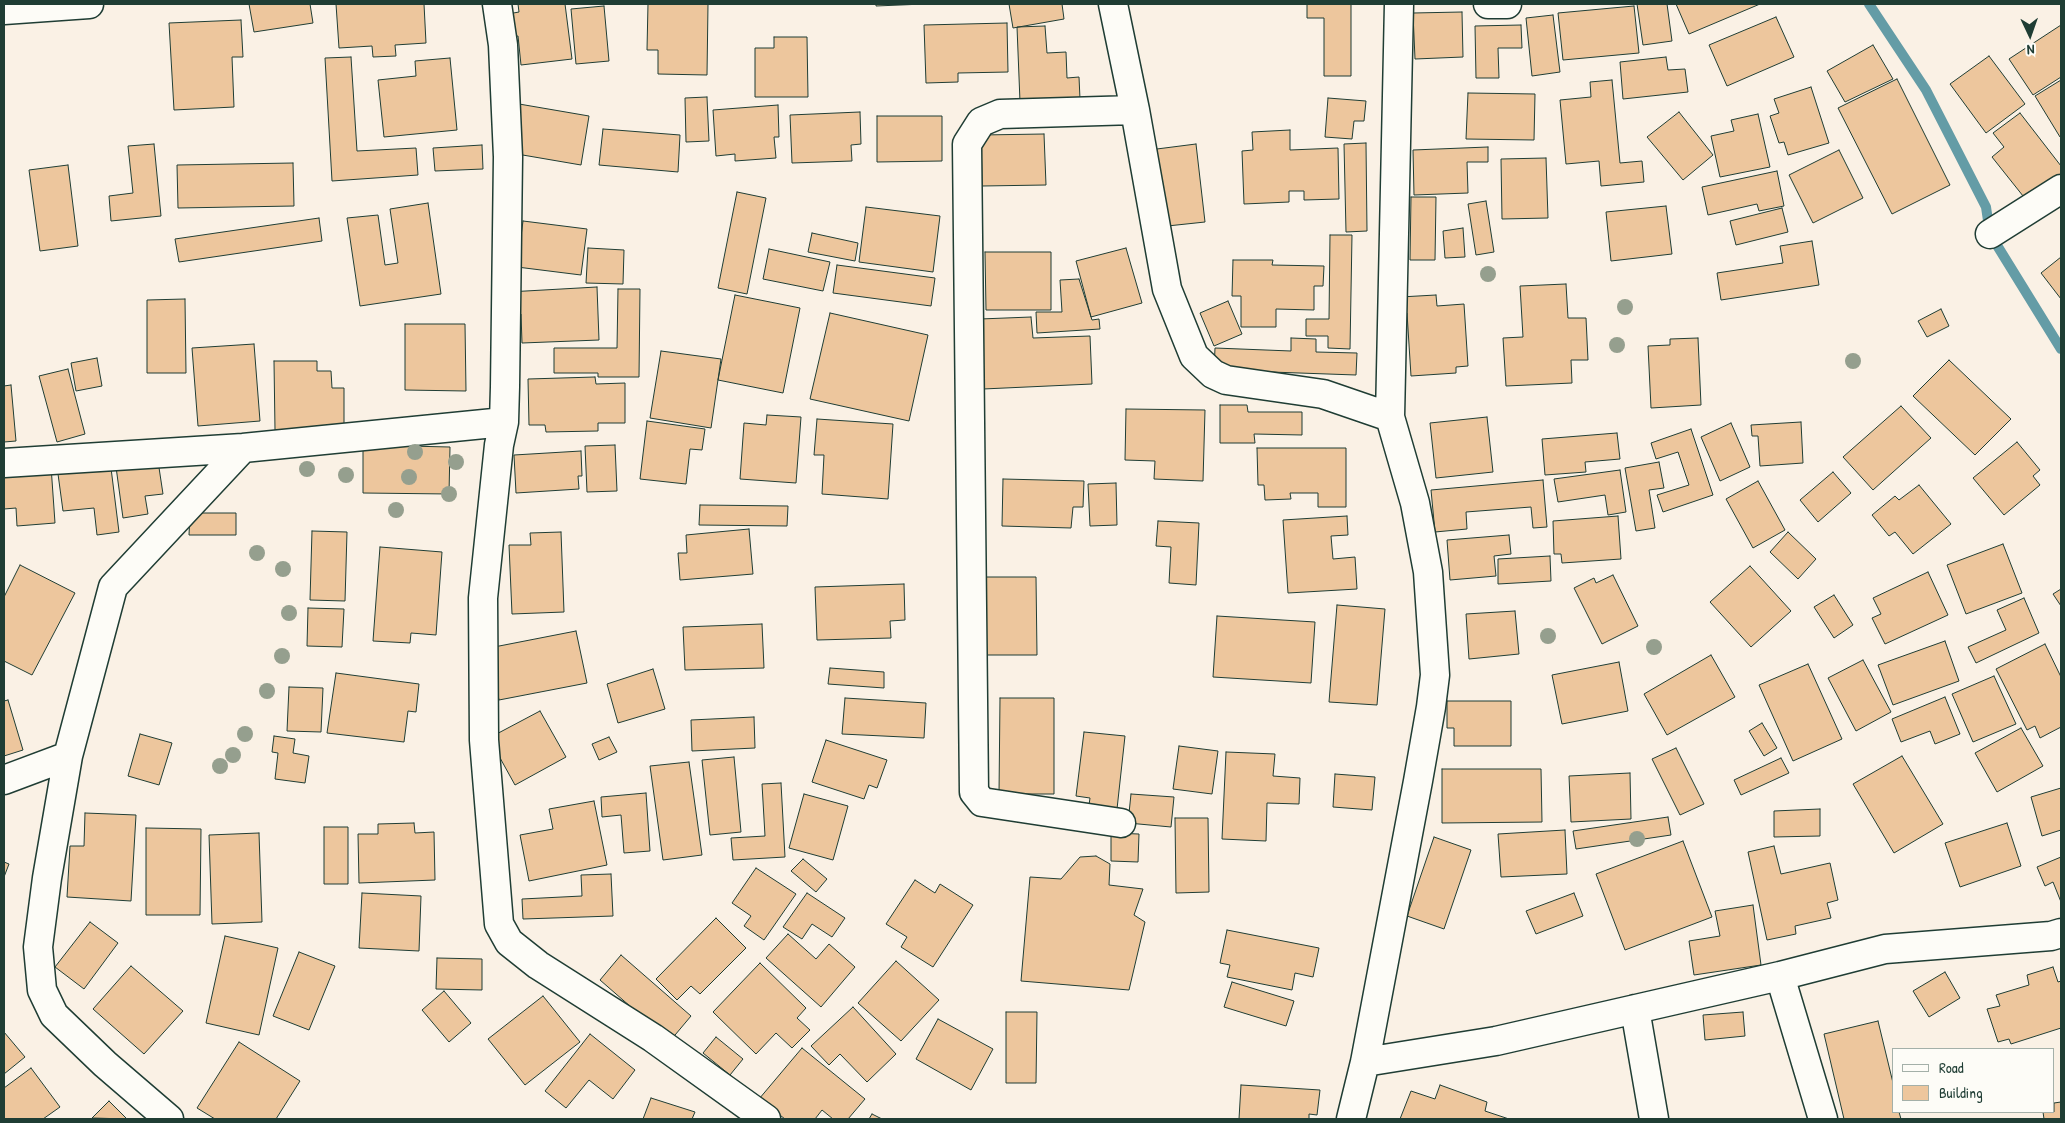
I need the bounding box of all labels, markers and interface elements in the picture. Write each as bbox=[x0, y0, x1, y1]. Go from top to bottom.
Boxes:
north arrow bbox=[2005, 10, 2055, 60]
text: N bbox=[2027, 41, 2035, 60]
legend bbox=[1892, 1048, 2055, 1113]
text: Road bbox=[1939, 1057, 1964, 1078]
text: Building bbox=[1939, 1082, 1983, 1103]

